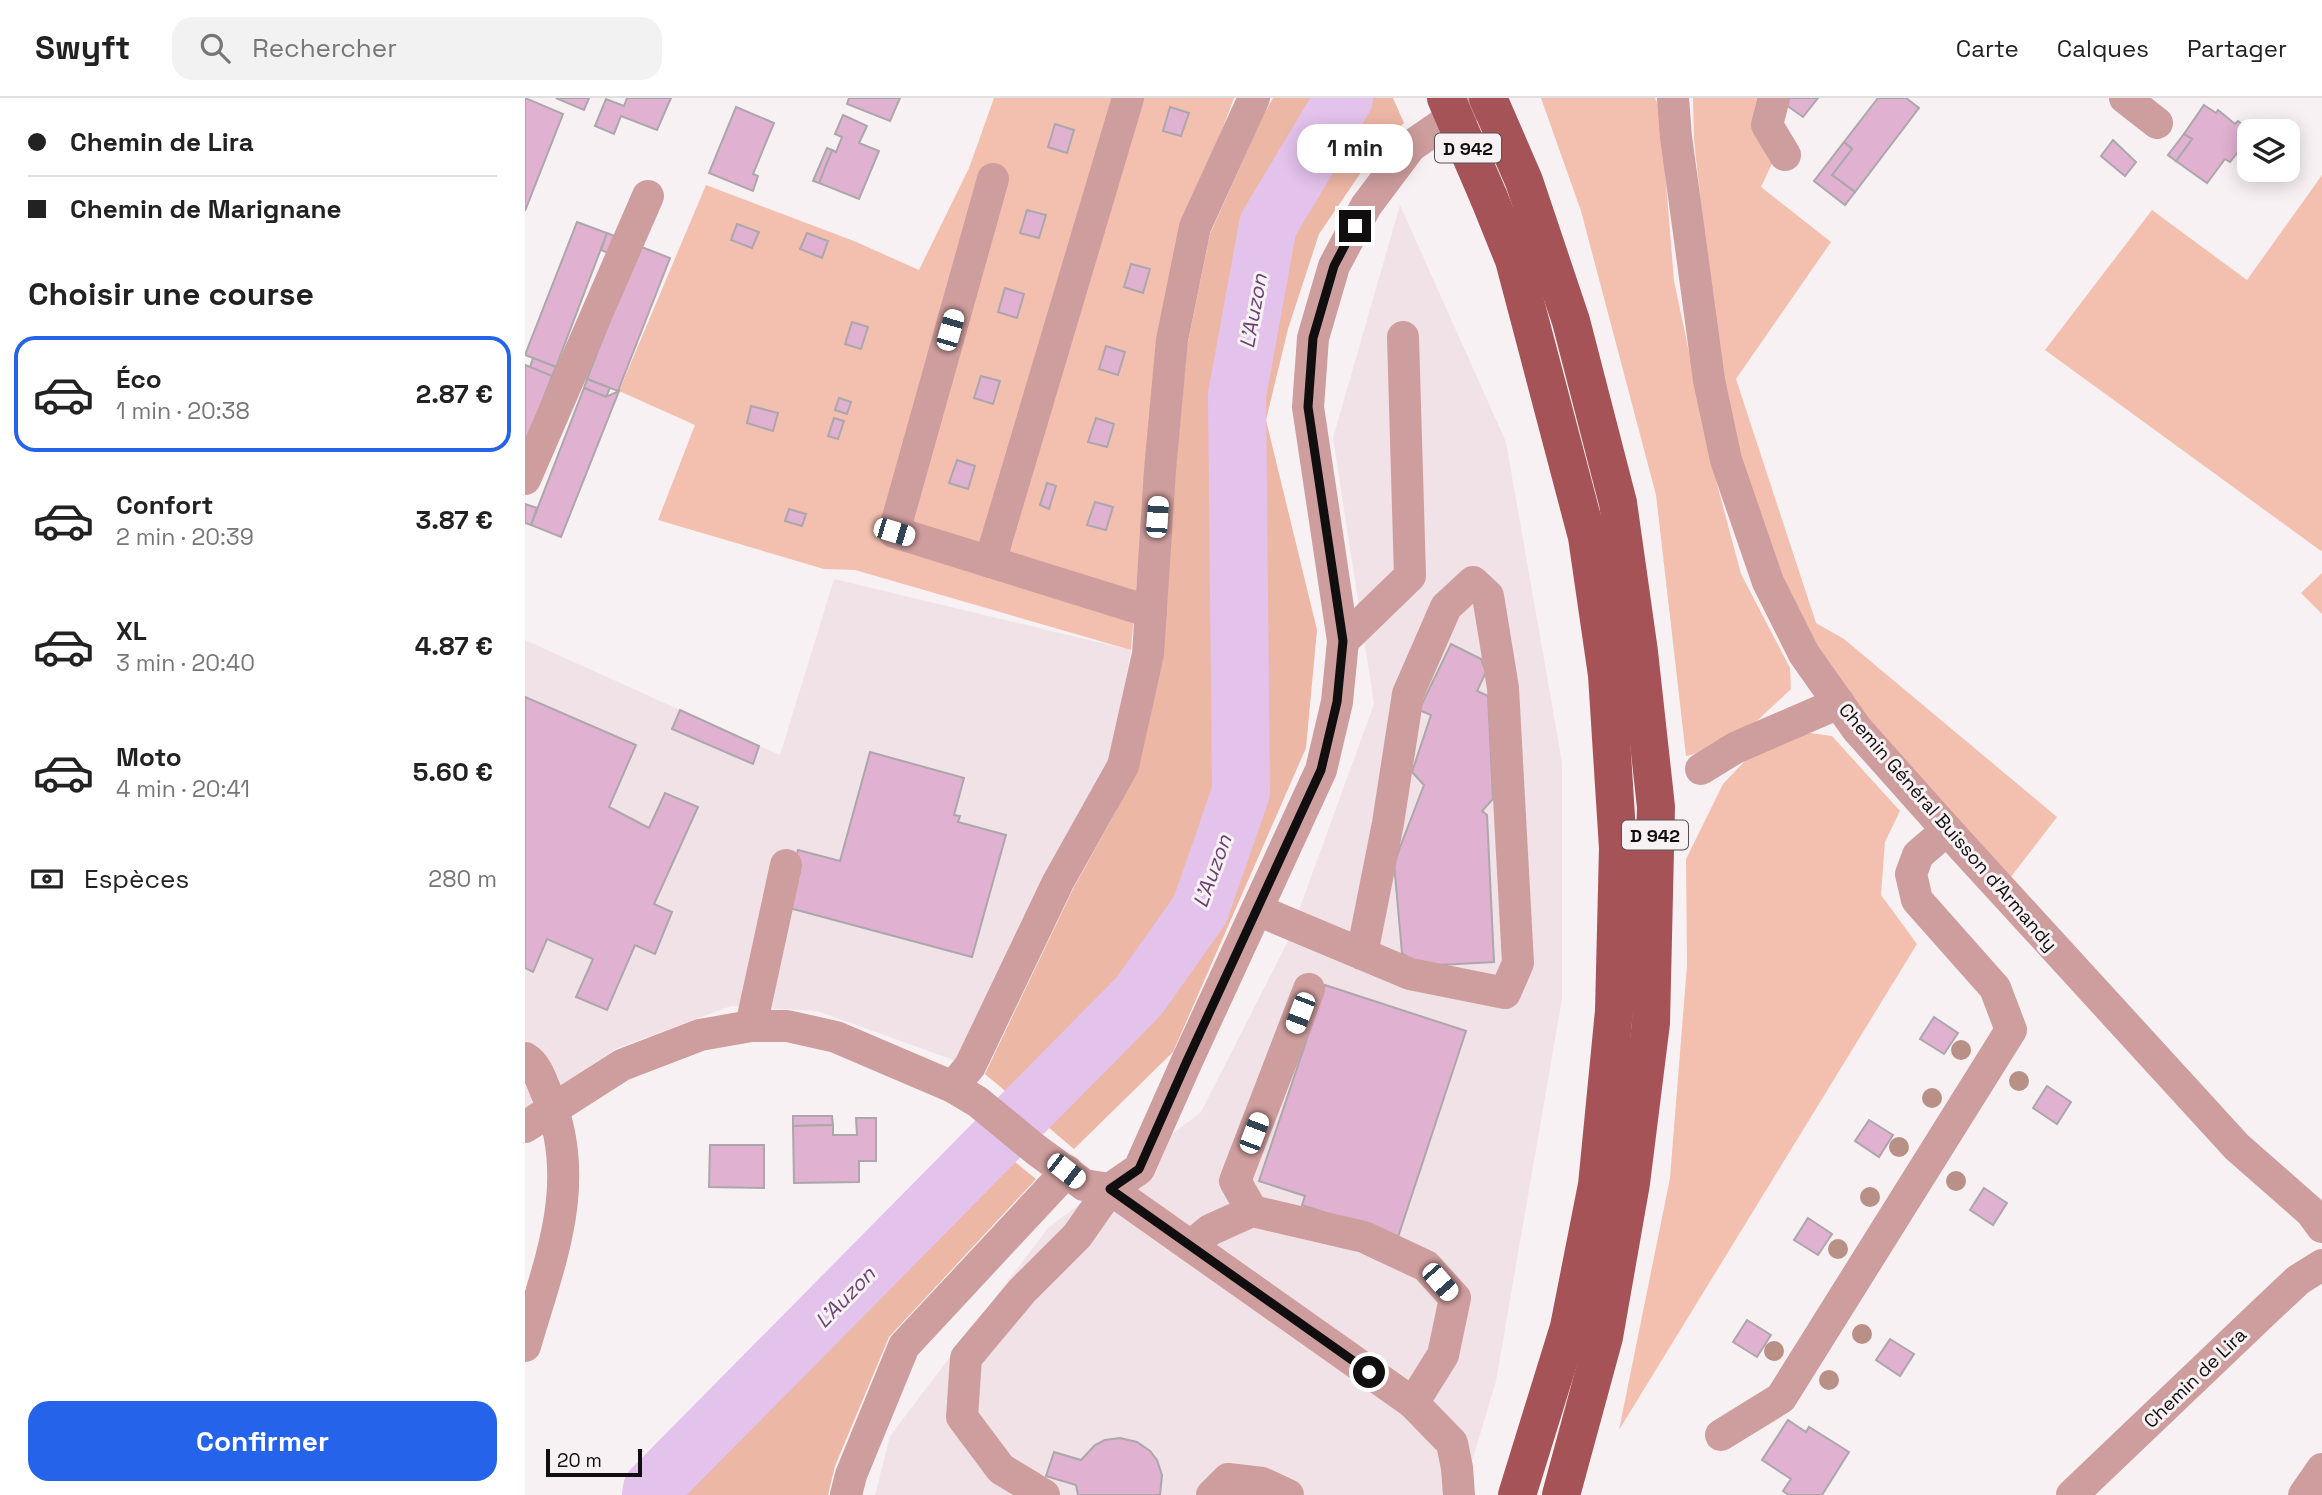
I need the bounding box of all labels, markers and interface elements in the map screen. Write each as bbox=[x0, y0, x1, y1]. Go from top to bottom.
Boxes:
search box bbox=[172, 17, 662, 80]
text: Swyft bbox=[35, 27, 130, 69]
icon: search bbox=[196, 29, 234, 67]
text: Rechercher bbox=[252, 31, 397, 65]
text: Carte bbox=[1956, 33, 2019, 64]
text: Calques bbox=[2057, 33, 2149, 64]
text: Partager bbox=[2187, 33, 2287, 64]
map controls bbox=[2237, 119, 2300, 182]
button: layers bbox=[2237, 119, 2300, 182]
callout: 1 min bbox=[1297, 124, 1413, 174]
text: Chemin de Lira bbox=[70, 125, 254, 159]
text: 1 min bbox=[1327, 133, 1383, 163]
road number: D 942 bbox=[1435, 134, 1501, 162]
text: Chemin de Marignane bbox=[70, 192, 342, 226]
route end bbox=[1339, 210, 1371, 242]
water label: L'Auzon bbox=[1233, 271, 1273, 350]
text: Choisir une course bbox=[28, 274, 314, 314]
car bbox=[935, 307, 966, 353]
text: Éco bbox=[116, 362, 162, 396]
icon: car bbox=[32, 363, 95, 426]
text: 2.87 € bbox=[416, 377, 493, 411]
text: 1 min · 20:38 bbox=[116, 396, 250, 426]
text: Confort bbox=[116, 488, 213, 522]
icon: car bbox=[32, 489, 95, 552]
car bbox=[1146, 495, 1169, 539]
text: 3.87 € bbox=[415, 503, 493, 537]
car bbox=[871, 516, 918, 548]
text: 2 min · 20:39 bbox=[116, 522, 254, 552]
text: XL bbox=[116, 614, 147, 648]
icon: car bbox=[32, 615, 95, 678]
text: 4.87 € bbox=[415, 629, 493, 663]
text: 3 min · 20:40 bbox=[116, 648, 255, 678]
street label: Chemin Général Buisson d'Armandy bbox=[1833, 698, 2063, 956]
text: Moto bbox=[116, 740, 182, 774]
icon: car bbox=[32, 741, 95, 804]
text: 5.60 € bbox=[413, 755, 493, 789]
text: 4 min · 20:41 bbox=[116, 774, 250, 804]
road number: D 942 bbox=[1622, 820, 1688, 850]
water label: L'Auzon bbox=[1186, 830, 1238, 911]
icon: cash bbox=[28, 860, 66, 898]
text: Espèces bbox=[84, 862, 189, 896]
text: 280 m bbox=[428, 864, 497, 894]
car bbox=[1283, 990, 1318, 1036]
car bbox=[1237, 1110, 1272, 1156]
car bbox=[1043, 1150, 1090, 1192]
car bbox=[1419, 1259, 1462, 1305]
water label: L'Auzon bbox=[809, 1260, 882, 1333]
street label: Chemin de Lira bbox=[2138, 1322, 2252, 1433]
route start bbox=[1353, 1356, 1385, 1388]
button: Confirmer bbox=[28, 1401, 497, 1481]
scale bar bbox=[546, 1446, 642, 1478]
text: 20 m bbox=[557, 1448, 602, 1473]

